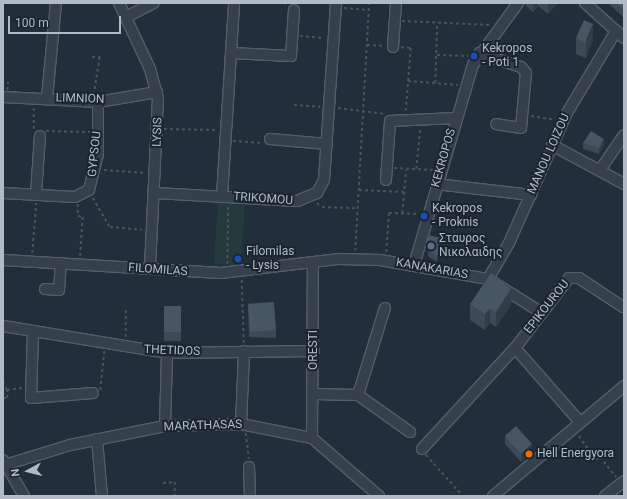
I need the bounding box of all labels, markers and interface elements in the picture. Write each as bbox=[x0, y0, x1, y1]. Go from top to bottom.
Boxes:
scale bar bbox=[10, 8, 123, 34]
text: 100 m bbox=[15, 16, 49, 30]
place label: Kekropos - Poti 1 bbox=[482, 42, 532, 70]
marker: Kekropos - Poti 1 bbox=[469, 51, 479, 61]
street label: LIMNION bbox=[55, 91, 105, 107]
street label: MANOU LOIZOU bbox=[525, 111, 573, 197]
street label: LYSIS bbox=[150, 117, 166, 147]
street label: KEKROPOS bbox=[429, 127, 459, 189]
street label: GYPSOU bbox=[85, 130, 105, 178]
street label: TRIKOMOU bbox=[233, 190, 293, 208]
place label: Kekropos - Proknis bbox=[432, 202, 482, 230]
marker: Kekropos - Proknis bbox=[419, 211, 429, 221]
place label: Σταυρος Νικολαιδης bbox=[439, 232, 502, 260]
marker: Σταυρος Νικολαιδης bbox=[426, 241, 436, 251]
place label: Filomilas - Lysis bbox=[246, 245, 294, 273]
marker: Filomilas - Lysis bbox=[233, 254, 243, 264]
street label: KANAKARIAS bbox=[395, 256, 469, 282]
street label: FILOMILAS bbox=[128, 261, 188, 279]
street label: EPIKOUROU bbox=[521, 277, 573, 337]
street label: ORESTI bbox=[307, 330, 321, 370]
street label: THETIDOS bbox=[144, 343, 200, 359]
street label: MARATHASAS bbox=[163, 417, 243, 435]
place label: Hell Energyora bbox=[537, 447, 614, 461]
marker: Hell Energyora bbox=[524, 449, 534, 459]
north arrow bbox=[8, 451, 48, 491]
text: N bbox=[9, 468, 23, 477]

